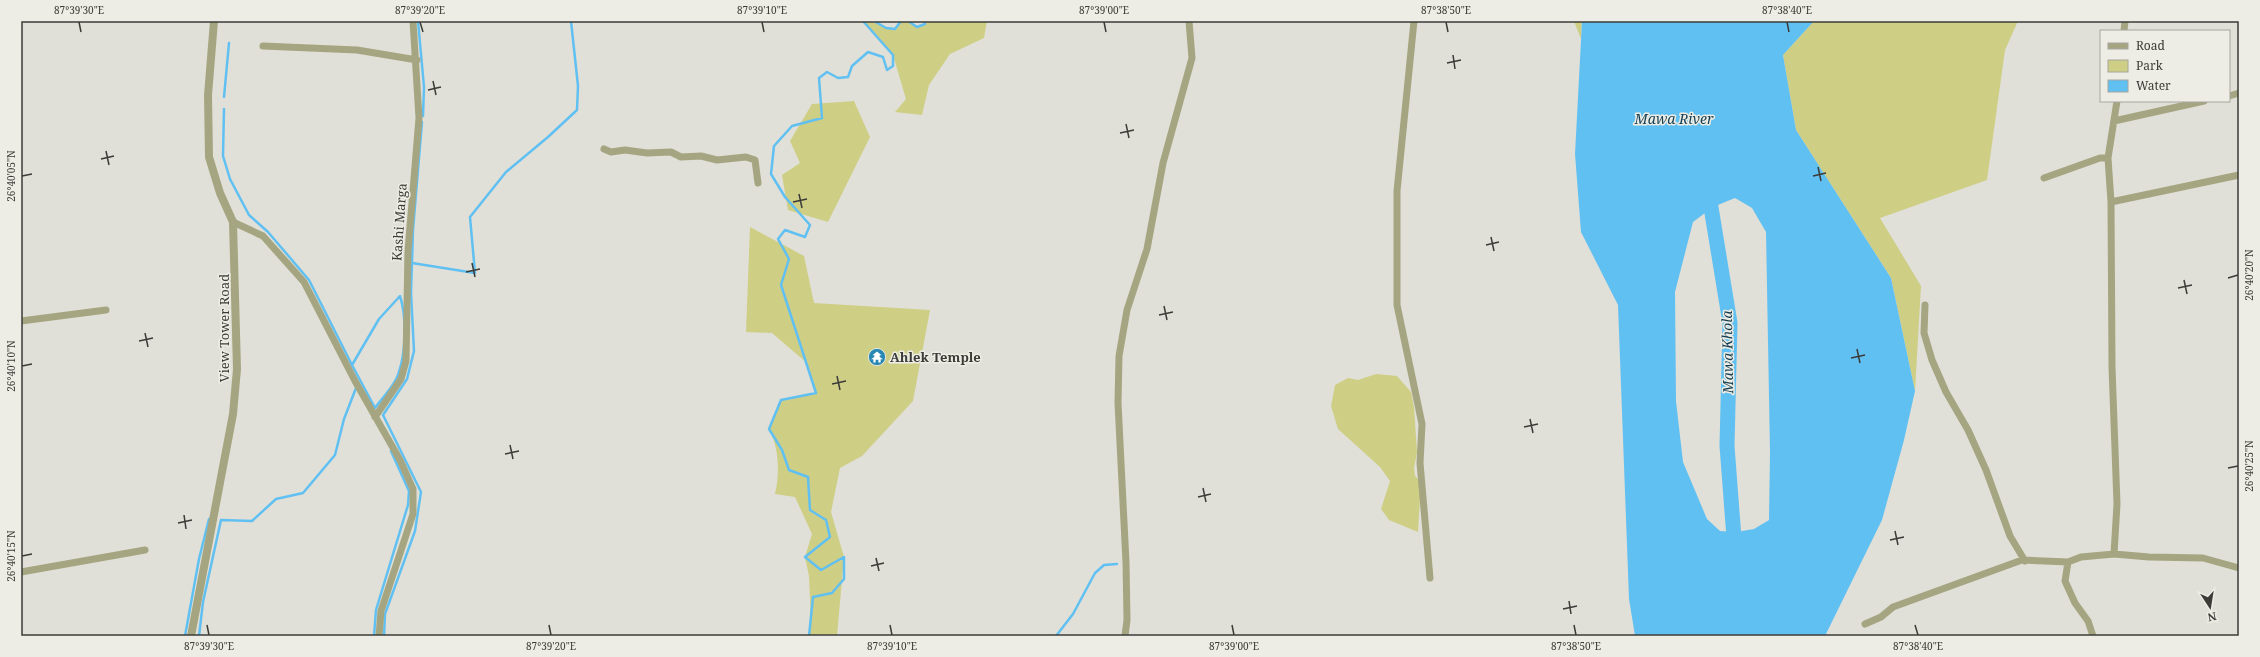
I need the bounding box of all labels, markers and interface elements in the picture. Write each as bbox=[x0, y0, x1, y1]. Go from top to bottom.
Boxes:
text: 87°39'30"E bbox=[54, 3, 104, 17]
text: 87°39'20"E bbox=[395, 3, 445, 17]
text: 87°39'10"E bbox=[737, 3, 787, 17]
text: 87°39'00"E bbox=[1079, 3, 1129, 17]
text: 87°38'50"E bbox=[1421, 3, 1471, 17]
text: 87°38'40"E bbox=[1762, 3, 1812, 17]
legend bbox=[2100, 30, 2230, 102]
text: Road bbox=[2136, 37, 2166, 54]
text: Park bbox=[2136, 57, 2164, 74]
text: Water bbox=[2136, 77, 2171, 94]
water label: Mawa River bbox=[1634, 109, 1714, 128]
text: 26°40'05"N bbox=[4, 150, 18, 202]
street label: Kashi Marga bbox=[387, 182, 411, 262]
text: 26°40'20"N bbox=[2242, 249, 2256, 301]
street label: View Tower Road bbox=[215, 274, 233, 382]
water label: Mawa Khola bbox=[1717, 309, 1737, 395]
text: 26°40'10"N bbox=[4, 340, 18, 392]
temple icon: Ahlek Temple bbox=[867, 347, 887, 367]
place label: Ahlek Temple bbox=[890, 348, 981, 366]
text: 26°40'25"N bbox=[2242, 440, 2256, 492]
text: 26°40'15"N bbox=[4, 530, 18, 582]
north arrow bbox=[2190, 587, 2230, 627]
text: N bbox=[2206, 609, 2218, 626]
text: 87°39'30"E bbox=[184, 639, 234, 653]
text: 87°39'20"E bbox=[526, 639, 576, 653]
text: 87°39'10"E bbox=[867, 639, 917, 653]
text: 87°39'00"E bbox=[1209, 639, 1259, 653]
text: 87°38'50"E bbox=[1551, 639, 1601, 653]
text: 87°38'40"E bbox=[1893, 639, 1943, 653]

